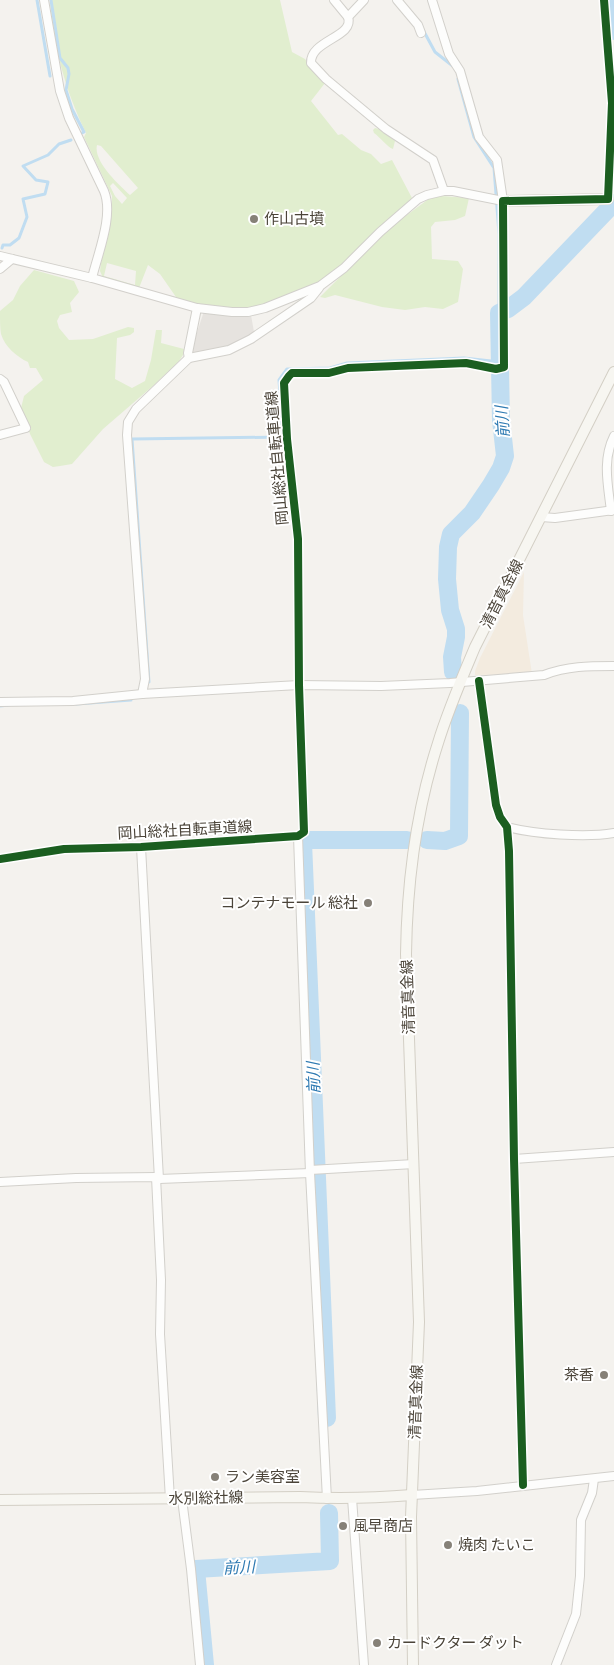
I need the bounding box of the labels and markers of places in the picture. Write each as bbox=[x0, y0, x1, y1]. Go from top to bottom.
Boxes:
place label: 作山古墳 bbox=[264, 210, 324, 229]
marker: 作山古墳 bbox=[248, 213, 260, 225]
place label: コンテナモール 総社 bbox=[221, 894, 358, 913]
marker: コンテナモール 総社 bbox=[362, 897, 374, 909]
place label: 茶香 bbox=[564, 1366, 594, 1385]
marker: 茶香 bbox=[598, 1369, 610, 1381]
place label: ラン美容室 bbox=[225, 1468, 300, 1487]
marker: ラン美容室 bbox=[209, 1471, 221, 1483]
place label: 風早商店 bbox=[353, 1517, 413, 1536]
marker: 風早商店 bbox=[337, 1520, 349, 1532]
place label: 焼肉 たいこ bbox=[458, 1536, 535, 1555]
marker: 焼肉 たいこ bbox=[442, 1539, 454, 1551]
place label: カードクター ダット bbox=[387, 1634, 524, 1653]
marker: カードクター ダット bbox=[371, 1637, 383, 1649]

